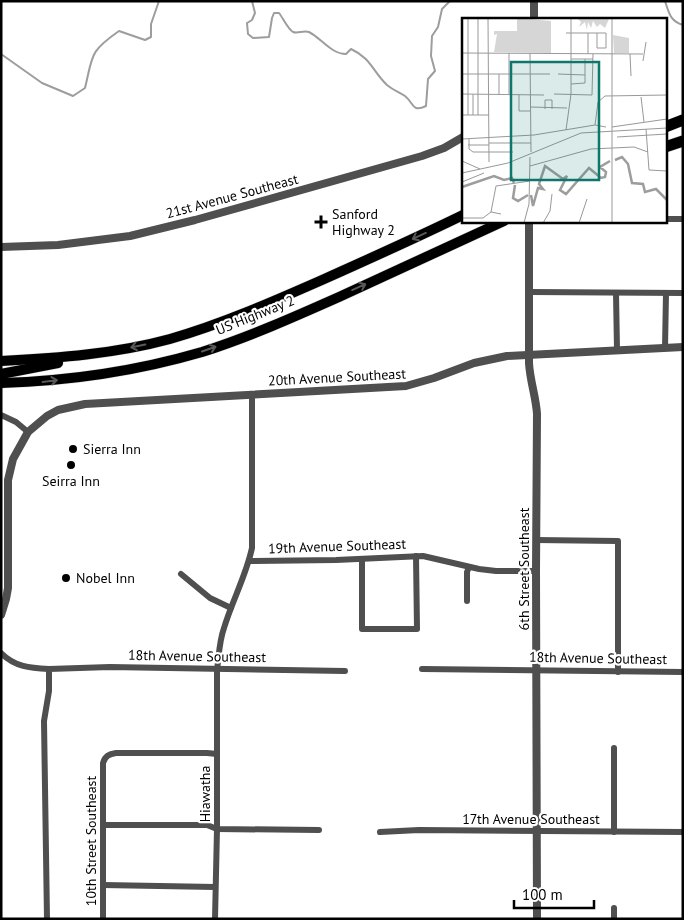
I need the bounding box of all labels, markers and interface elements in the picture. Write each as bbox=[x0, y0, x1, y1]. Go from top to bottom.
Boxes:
inset map bbox=[462, 18, 666, 222]
street label: 21st Avenue Southeast bbox=[164, 170, 300, 222]
place label: Sanford Highway 2 bbox=[332, 205, 395, 239]
marker: Sanford Highway 2 bbox=[314, 215, 328, 229]
one-way arrow bbox=[412, 232, 427, 242]
one-way arrow bbox=[351, 282, 366, 292]
street label: US Highway 2 bbox=[213, 291, 297, 339]
one-way arrow bbox=[130, 342, 146, 351]
one-way arrow bbox=[201, 344, 216, 353]
street label: 20th Avenue Southeast bbox=[268, 364, 407, 390]
one-way arrow bbox=[42, 375, 58, 385]
place label: Sierra Inn bbox=[83, 440, 141, 458]
marker: Sierra Inn bbox=[67, 443, 79, 455]
marker: Seirra Inn bbox=[65, 459, 77, 471]
place label: Seirra Inn bbox=[42, 472, 100, 490]
street label: 6th Street Southeast bbox=[515, 507, 533, 630]
street label: 19th Avenue Southeast bbox=[268, 535, 407, 557]
place label: Nobel Inn bbox=[76, 569, 135, 587]
marker: Nobel Inn bbox=[60, 572, 72, 584]
street label: 18th Avenue Southeast bbox=[128, 646, 266, 666]
street label: 18th Avenue Southeast bbox=[529, 648, 667, 668]
street label: Hiawatha bbox=[196, 766, 214, 822]
street label: 10th Street Southeast bbox=[82, 776, 100, 906]
street label: 17th Avenue Southeast bbox=[462, 810, 600, 828]
scale bar bbox=[514, 878, 594, 910]
text: 100 m bbox=[522, 885, 563, 904]

